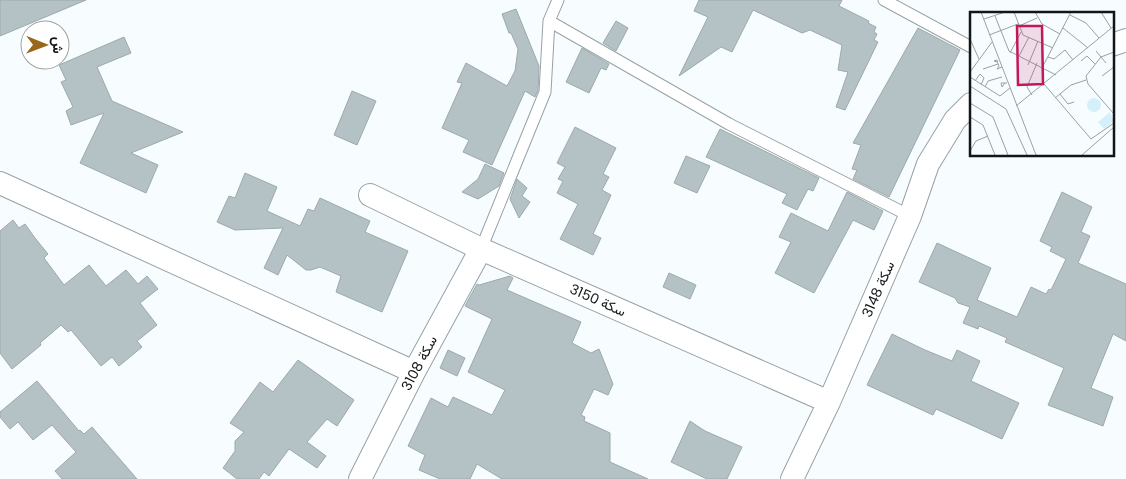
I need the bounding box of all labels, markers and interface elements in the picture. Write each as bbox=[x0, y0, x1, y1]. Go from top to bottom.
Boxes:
inset map bbox=[970, 12, 1114, 156]
north arrow bbox=[20, 20, 70, 70]
text: ش bbox=[48, 37, 68, 54]
street label: سكة 3148 bbox=[857, 258, 899, 320]
street label: سكة 3150 bbox=[567, 279, 629, 321]
street label: سكة 3108 bbox=[396, 332, 442, 394]

